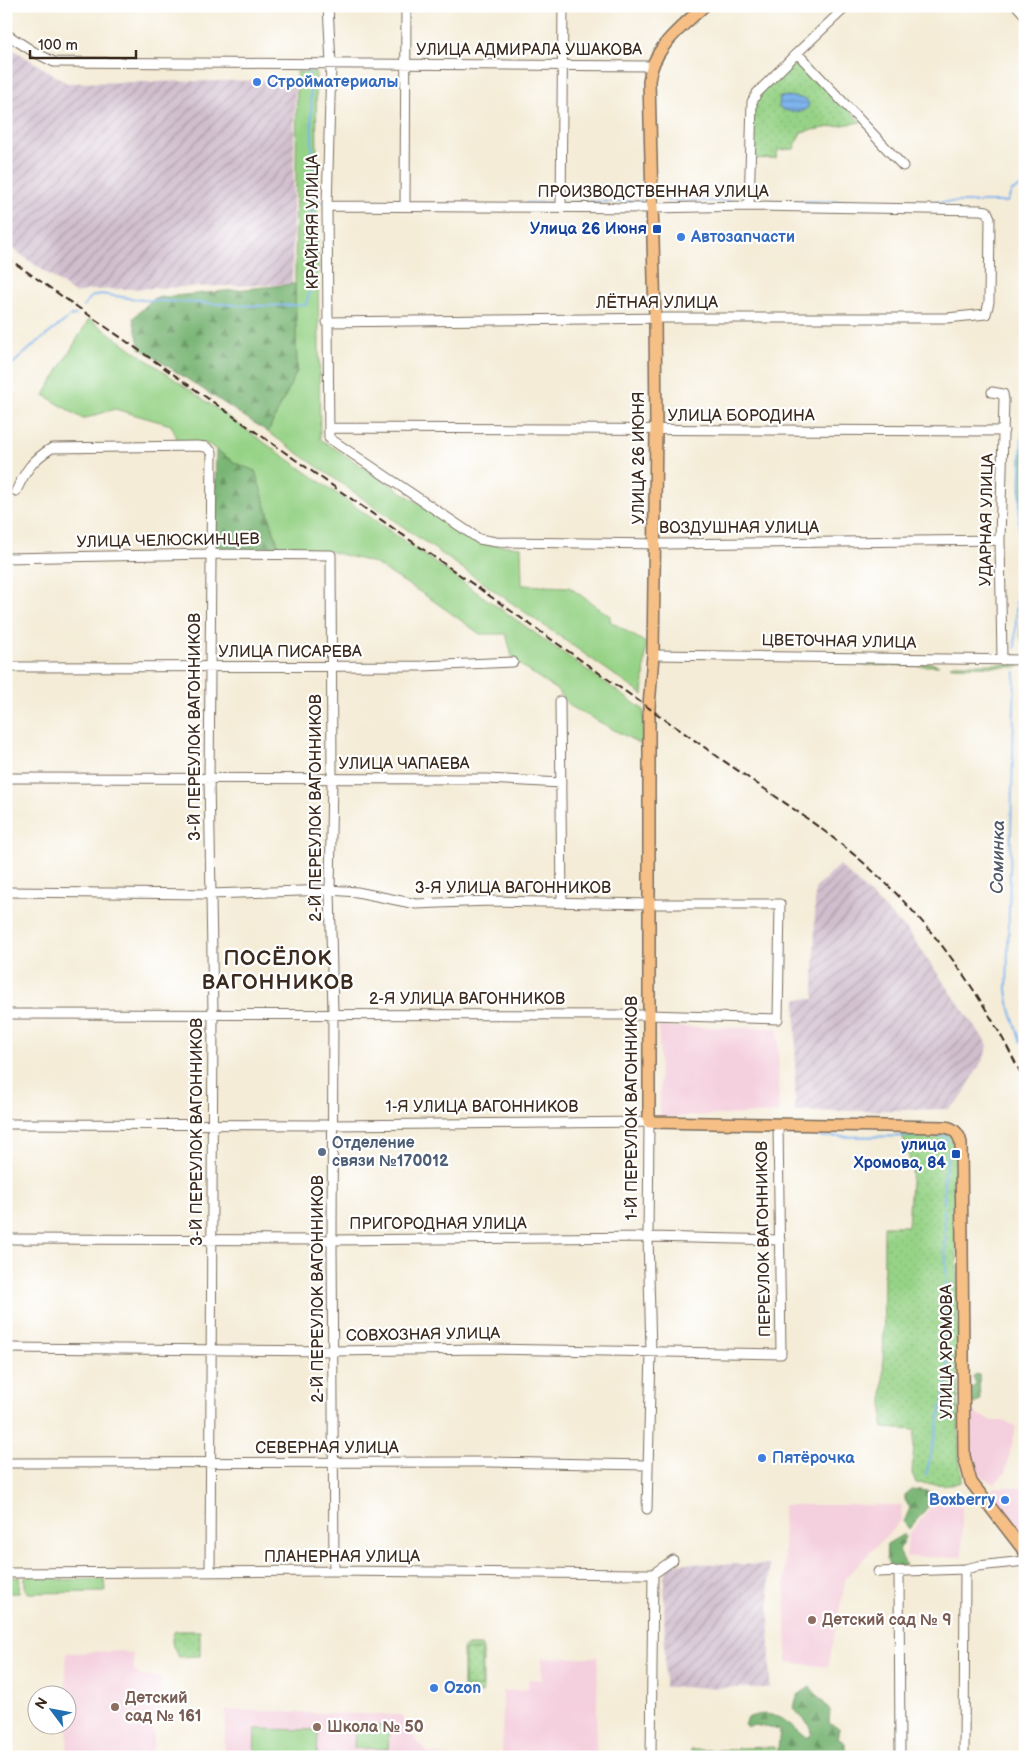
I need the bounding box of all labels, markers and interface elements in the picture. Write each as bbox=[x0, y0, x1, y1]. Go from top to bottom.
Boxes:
scale bar bbox=[30, 28, 136, 60]
text: 100 m bbox=[38, 36, 78, 55]
street label: УЛИЦА АДМИРАЛА УШАКОВА bbox=[416, 41, 642, 60]
place label: Стройматериалы bbox=[267, 73, 398, 92]
marker: Стройматериалы bbox=[251, 76, 263, 88]
street label: КРАЙНЯЯ УЛИЦА bbox=[304, 154, 323, 290]
street label: ПРОИЗВОДСТВЕННАЯ УЛИЦА bbox=[537, 183, 769, 202]
place label: Улица 26 Июня bbox=[530, 220, 647, 239]
marker: Улица 26 Июня bbox=[651, 223, 663, 235]
place label: Автозапчасти bbox=[690, 228, 795, 247]
marker: Автозапчасти bbox=[675, 231, 687, 243]
street label: ЛЁТНАЯ УЛИЦА bbox=[595, 293, 718, 313]
street label: УЛИЦА 26 ИЮНЯ bbox=[630, 392, 649, 524]
street label: УЛИЦА БОРОДИНА bbox=[667, 407, 815, 426]
street label: УДАРНАЯ УЛИЦА bbox=[976, 453, 998, 587]
street label: ВОЗДУШНАЯ УЛИЦА bbox=[659, 519, 819, 538]
street label: УЛИЦА ЧЕЛЮСКИНЦЕВ bbox=[76, 530, 260, 552]
street label: 3-Й ПЕРЕУЛОК ВАГОННИКОВ bbox=[186, 613, 205, 841]
street label: ЦВЕТОЧНАЯ УЛИЦА bbox=[762, 631, 917, 653]
street label: УЛИЦА ПИСАРЕВА bbox=[218, 643, 362, 662]
street label: 2-Й ПЕРЕУЛОК ВАГОННИКОВ bbox=[307, 694, 326, 922]
street label: УЛИЦА ЧАПАЕВА bbox=[338, 755, 470, 774]
water label: Соминка bbox=[987, 820, 1009, 894]
street label: 3-Я УЛИЦА ВАГОННИКОВ bbox=[415, 879, 611, 898]
district label: ПОСЁЛОК ВАГОННИКОВ bbox=[202, 946, 354, 995]
street label: 2-Я УЛИЦА ВАГОННИКОВ bbox=[369, 990, 565, 1009]
street label: 1-Й ПЕРЕУЛОК ВАГОННИКОВ bbox=[623, 996, 642, 1220]
street label: 3-Й ПЕРЕУЛОК ВАГОННИКОВ bbox=[188, 1018, 207, 1246]
street label: 1-Я УЛИЦА ВАГОННИКОВ bbox=[386, 1098, 578, 1117]
place label: Отделение связи №170012 bbox=[332, 1134, 449, 1171]
place label: улица Хромова, 84 bbox=[853, 1136, 947, 1173]
street label: ПЕРЕУЛОК ВАГОННИКОВ bbox=[753, 1141, 775, 1337]
marker: Отделение связи №170012 bbox=[316, 1146, 328, 1158]
marker: улица Хромова, 84 bbox=[950, 1148, 962, 1160]
street label: 2-Й ПЕРЕУЛОК ВАГОННИКОВ bbox=[309, 1175, 328, 1403]
street label: ПРИГОРОДНАЯ УЛИЦА bbox=[349, 1215, 527, 1234]
street label: УЛИЦА ХРОМОВА bbox=[938, 1284, 957, 1419]
street label: СОВХОЗНАЯ УЛИЦА bbox=[346, 1324, 501, 1346]
street label: СЕВЕРНАЯ УЛИЦА bbox=[255, 1439, 399, 1458]
place label: Пятёрочка bbox=[772, 1449, 855, 1468]
marker: Пятёрочка bbox=[756, 1452, 768, 1464]
place label: Boxberry bbox=[929, 1491, 996, 1510]
marker: Boxberry bbox=[999, 1494, 1011, 1506]
street label: ПЛАНЕРНАЯ УЛИЦА bbox=[264, 1548, 420, 1567]
place label: Детский сад № 9 bbox=[822, 1611, 952, 1630]
marker: Детский сад № 9 bbox=[806, 1614, 818, 1626]
place label: Ozon bbox=[444, 1679, 481, 1698]
marker: Ozon bbox=[428, 1682, 440, 1694]
north arrow bbox=[28, 1686, 78, 1736]
place label: Детский сад № 161 bbox=[125, 1689, 202, 1726]
text: N bbox=[31, 1694, 51, 1712]
marker: Детский сад № 161 bbox=[109, 1701, 121, 1713]
place label: Школа № 50 bbox=[327, 1718, 424, 1737]
marker: Школа № 50 bbox=[311, 1721, 323, 1733]

